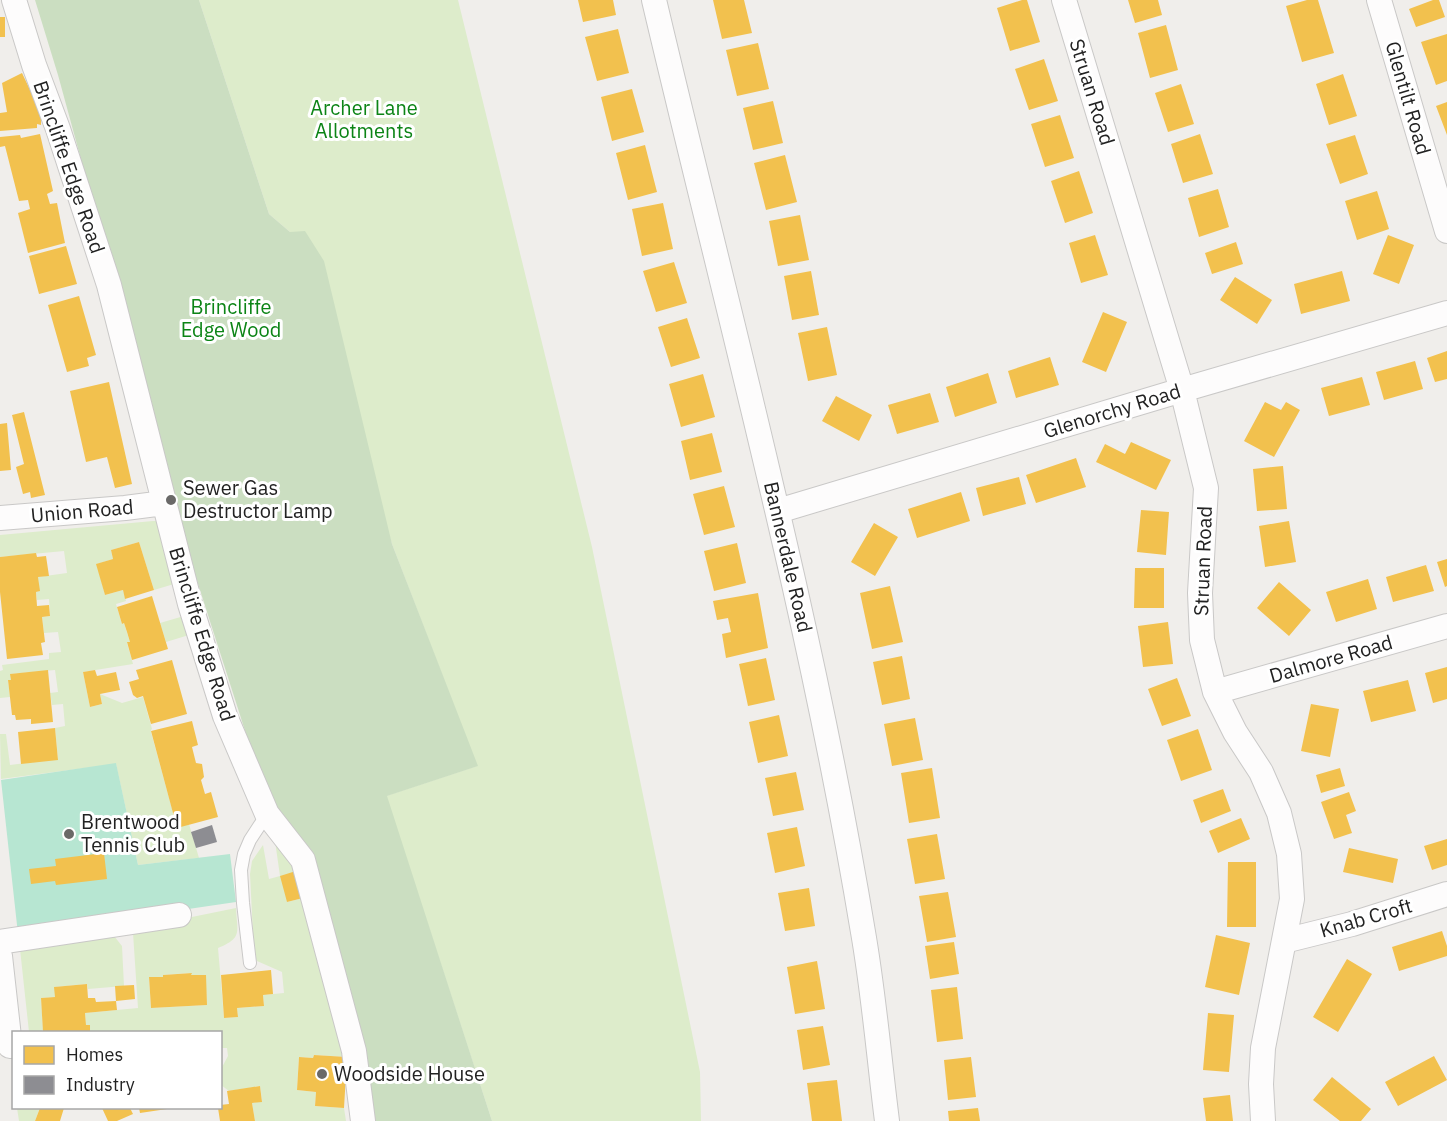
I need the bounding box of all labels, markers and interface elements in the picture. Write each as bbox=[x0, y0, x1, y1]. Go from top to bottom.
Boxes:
street label: Struan Road bbox=[1063, 35, 1121, 148]
street label: Glentilt Road bbox=[1379, 38, 1438, 158]
street label: Brincliffe Edge Road bbox=[27, 77, 112, 257]
park label: Archer Lane Allotments bbox=[310, 94, 418, 144]
park label: Brincliffe Edge Wood bbox=[181, 293, 281, 343]
street label: Glenorchy Road bbox=[1040, 377, 1184, 444]
place label: Sewer Gas Destructor Lamp bbox=[183, 474, 333, 524]
street label: Bannerdale Road bbox=[758, 479, 819, 635]
street label: Union Road bbox=[29, 493, 135, 528]
marker: Sewer Gas Destructor Lamp bbox=[164, 493, 178, 507]
street label: Struan Road bbox=[1187, 505, 1218, 616]
street label: Brincliffe Edge Road bbox=[163, 543, 242, 724]
street label: Dalmore Road bbox=[1266, 628, 1396, 689]
place label: Brentwood Tennis Club bbox=[81, 808, 185, 858]
marker: Brentwood Tennis Club bbox=[62, 827, 76, 841]
street label: Knab Croft bbox=[1316, 891, 1415, 944]
legend bbox=[12, 1031, 222, 1109]
text: Homes bbox=[66, 1043, 123, 1066]
place label: Woodside House bbox=[334, 1060, 485, 1087]
marker: Woodside House bbox=[315, 1067, 329, 1081]
text: Industry bbox=[66, 1073, 135, 1096]

